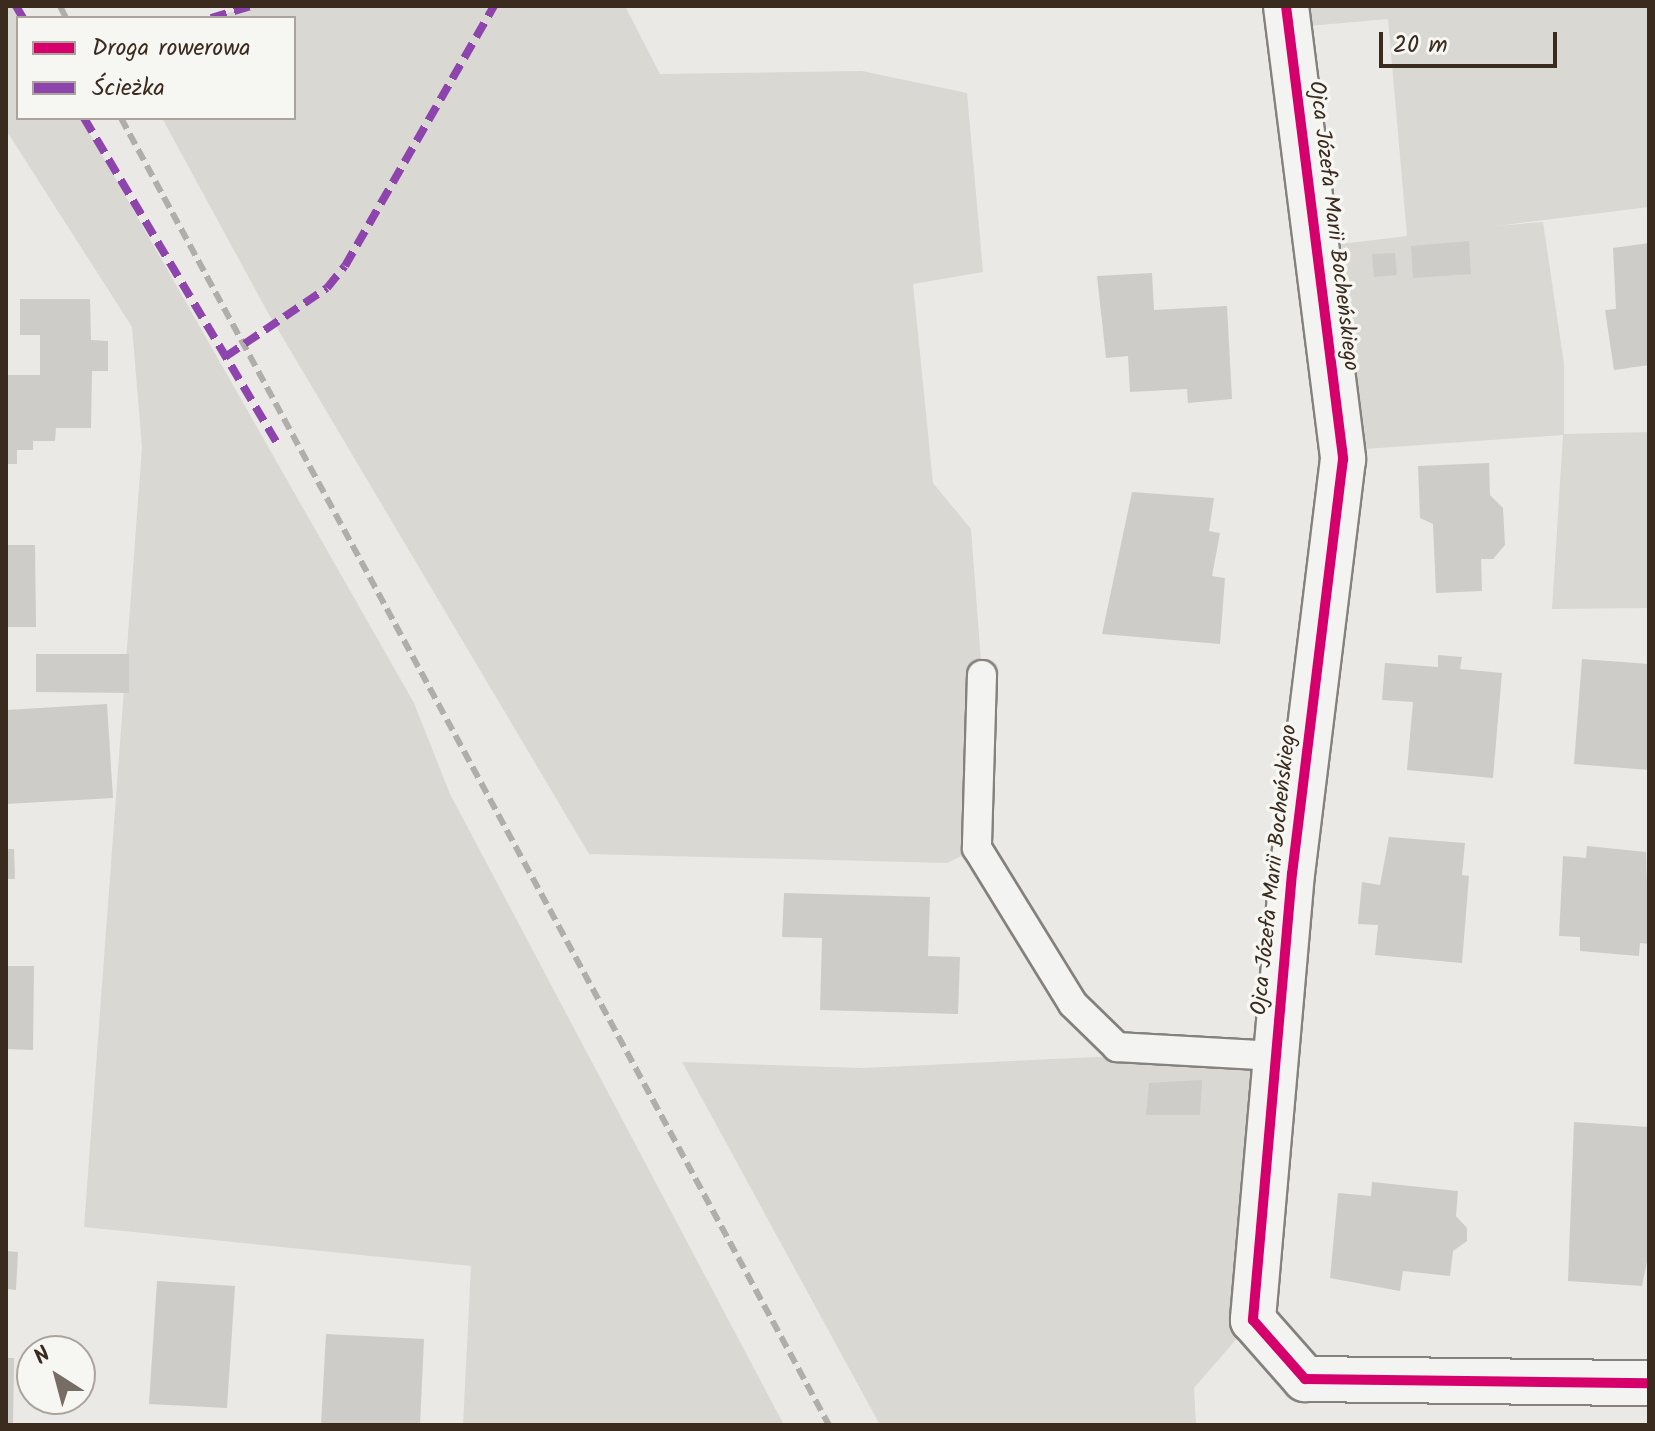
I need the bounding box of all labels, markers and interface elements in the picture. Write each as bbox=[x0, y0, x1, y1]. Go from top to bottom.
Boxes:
legend bbox=[16, 16, 296, 120]
scale bar bbox=[1383, 16, 1561, 66]
text: 20 m bbox=[1393, 26, 1448, 65]
text: Droga rowerowa bbox=[92, 29, 251, 68]
text: Ścieżka bbox=[92, 69, 165, 108]
street label: Ojca Józefa Marii Bocheńskiego bbox=[1302, 80, 1364, 372]
street label: Ojca Józefa Marii Bocheńskiego bbox=[1247, 723, 1303, 1017]
north arrow bbox=[16, 1335, 96, 1415]
text: N bbox=[27, 1339, 59, 1375]

